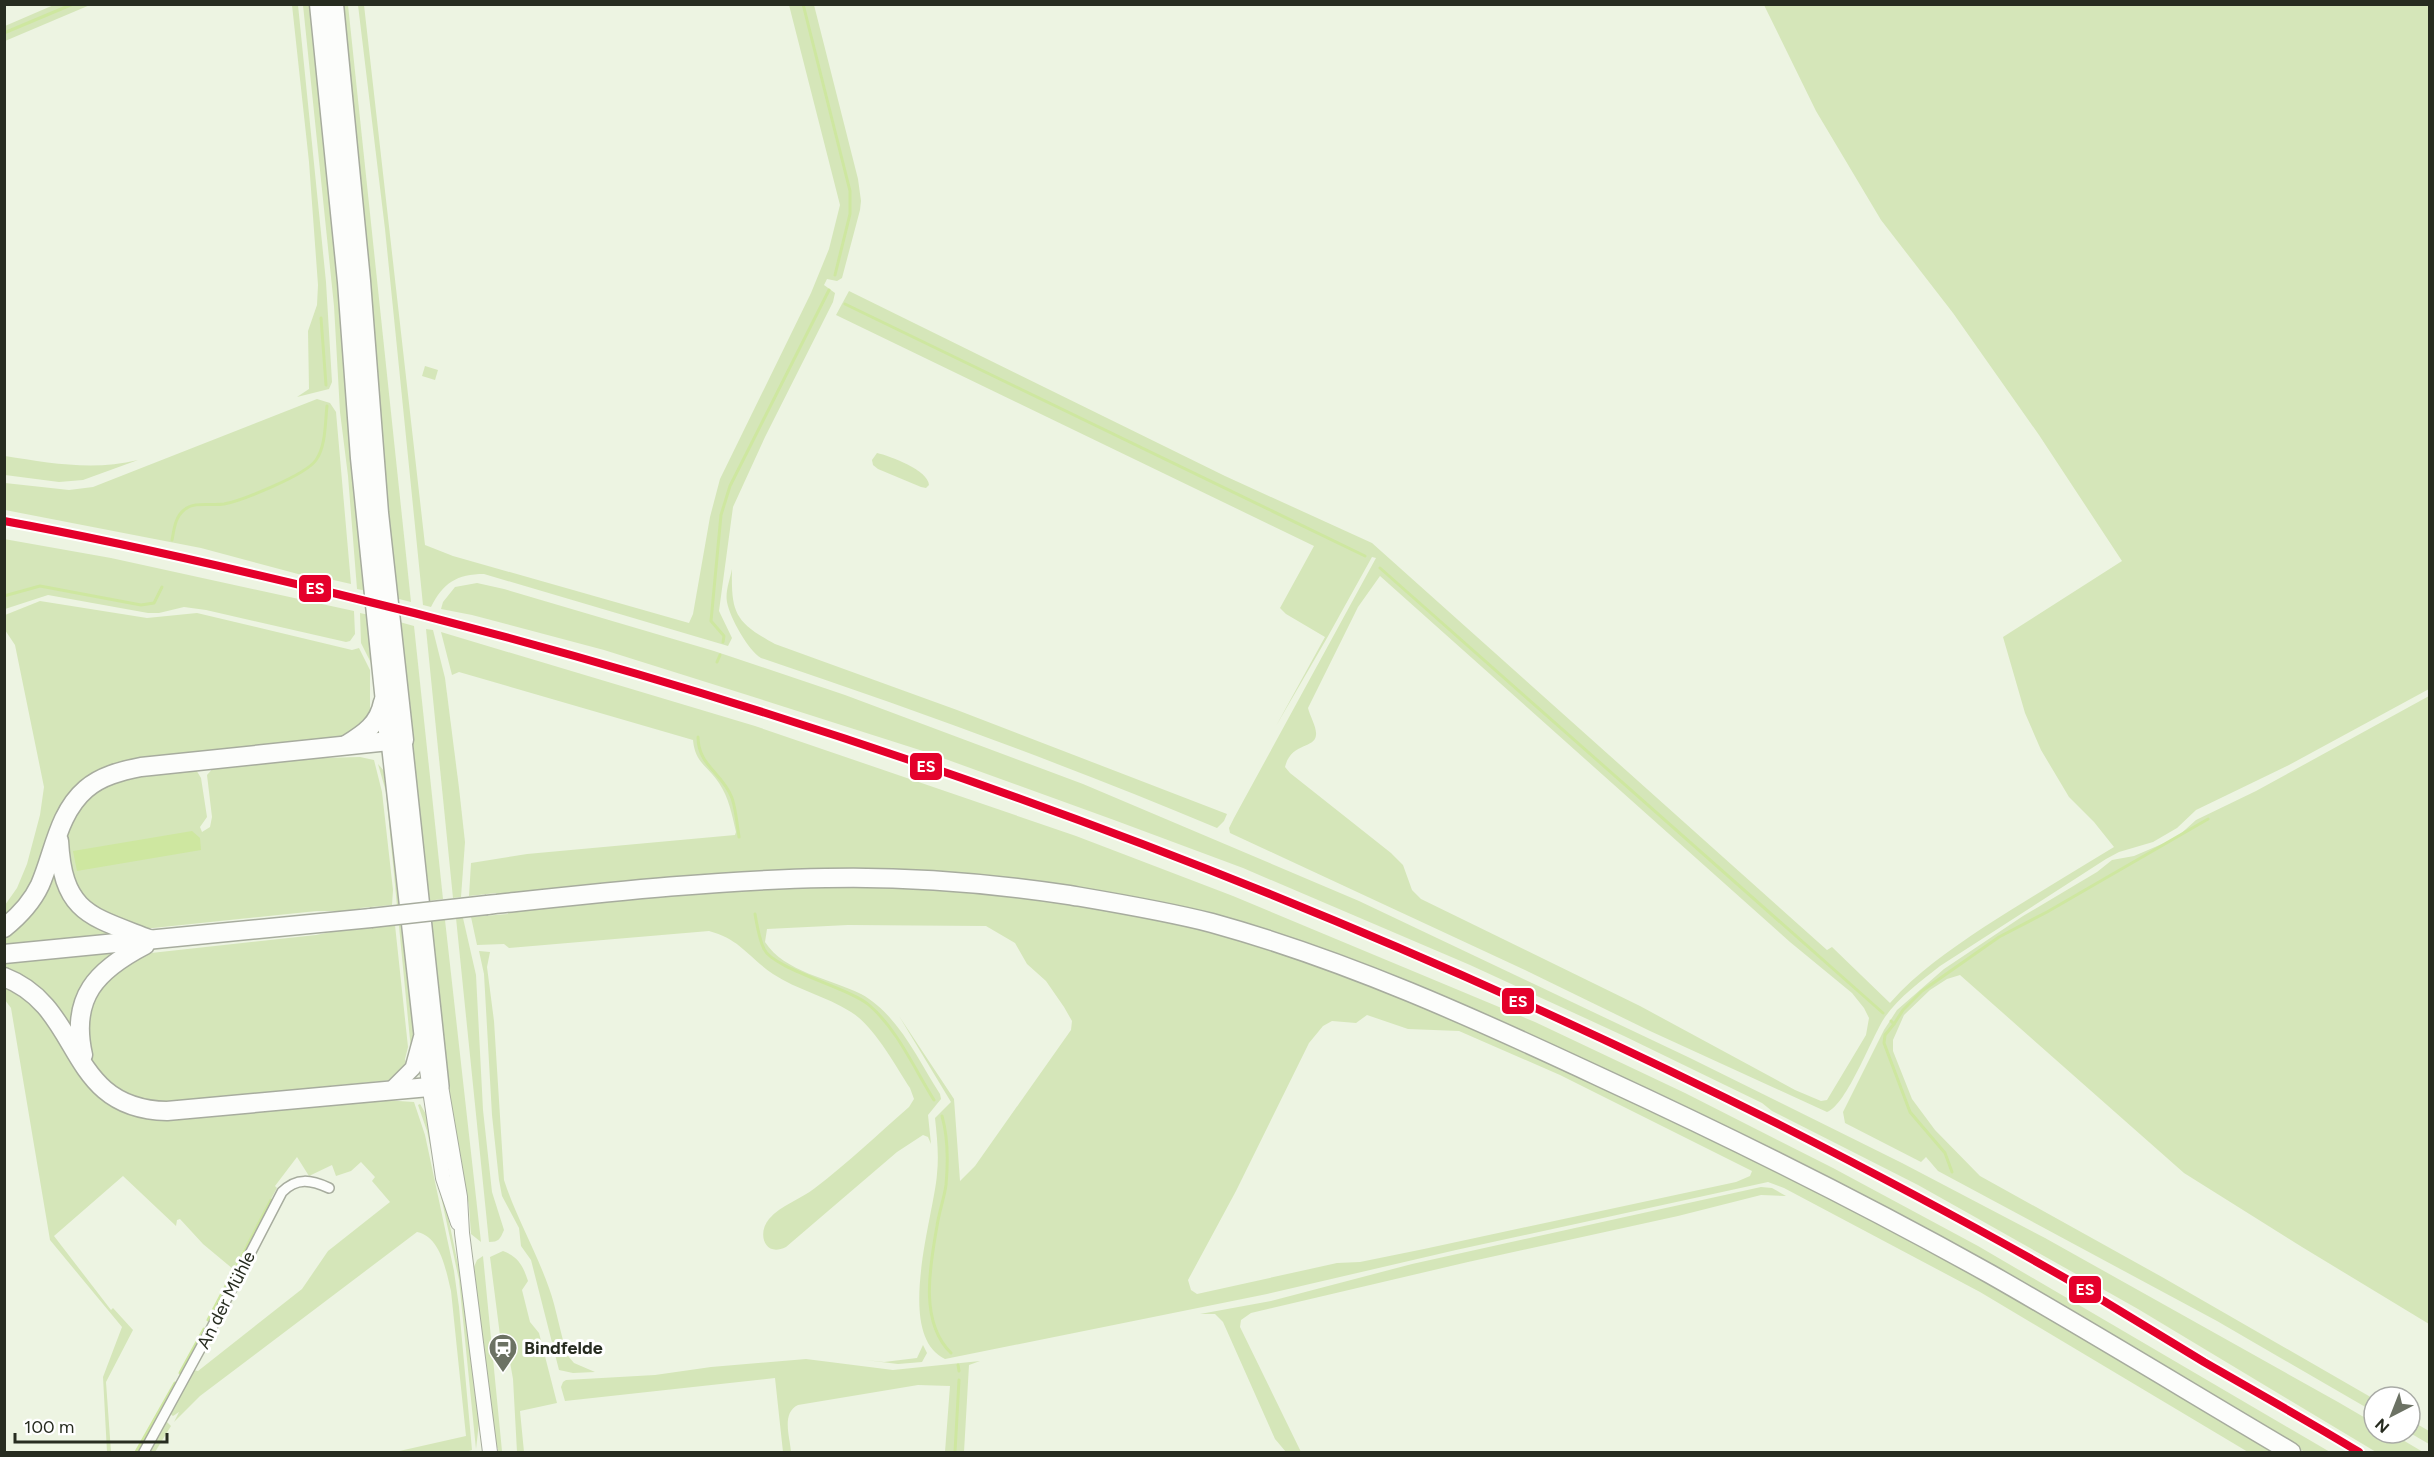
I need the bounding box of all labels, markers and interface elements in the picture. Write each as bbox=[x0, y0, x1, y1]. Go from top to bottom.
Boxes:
line badge: ES bbox=[298, 574, 332, 603]
text: ES bbox=[305, 579, 325, 598]
line badge: ES bbox=[909, 752, 943, 781]
text: ES bbox=[916, 757, 936, 776]
line badge: ES bbox=[1501, 987, 1535, 1015]
text: ES bbox=[1508, 992, 1528, 1011]
street label: An der Mühle bbox=[192, 1247, 260, 1353]
line badge: ES bbox=[2068, 1275, 2102, 1304]
text: ES bbox=[2075, 1280, 2095, 1299]
station icon: Bindfelde bbox=[487, 1332, 519, 1374]
place label: Bindfelde bbox=[524, 1337, 603, 1359]
north arrow bbox=[2362, 1385, 2422, 1445]
scale bar bbox=[15, 1406, 166, 1444]
text: N bbox=[2371, 1415, 2393, 1437]
text: 100 m bbox=[24, 1416, 74, 1438]

